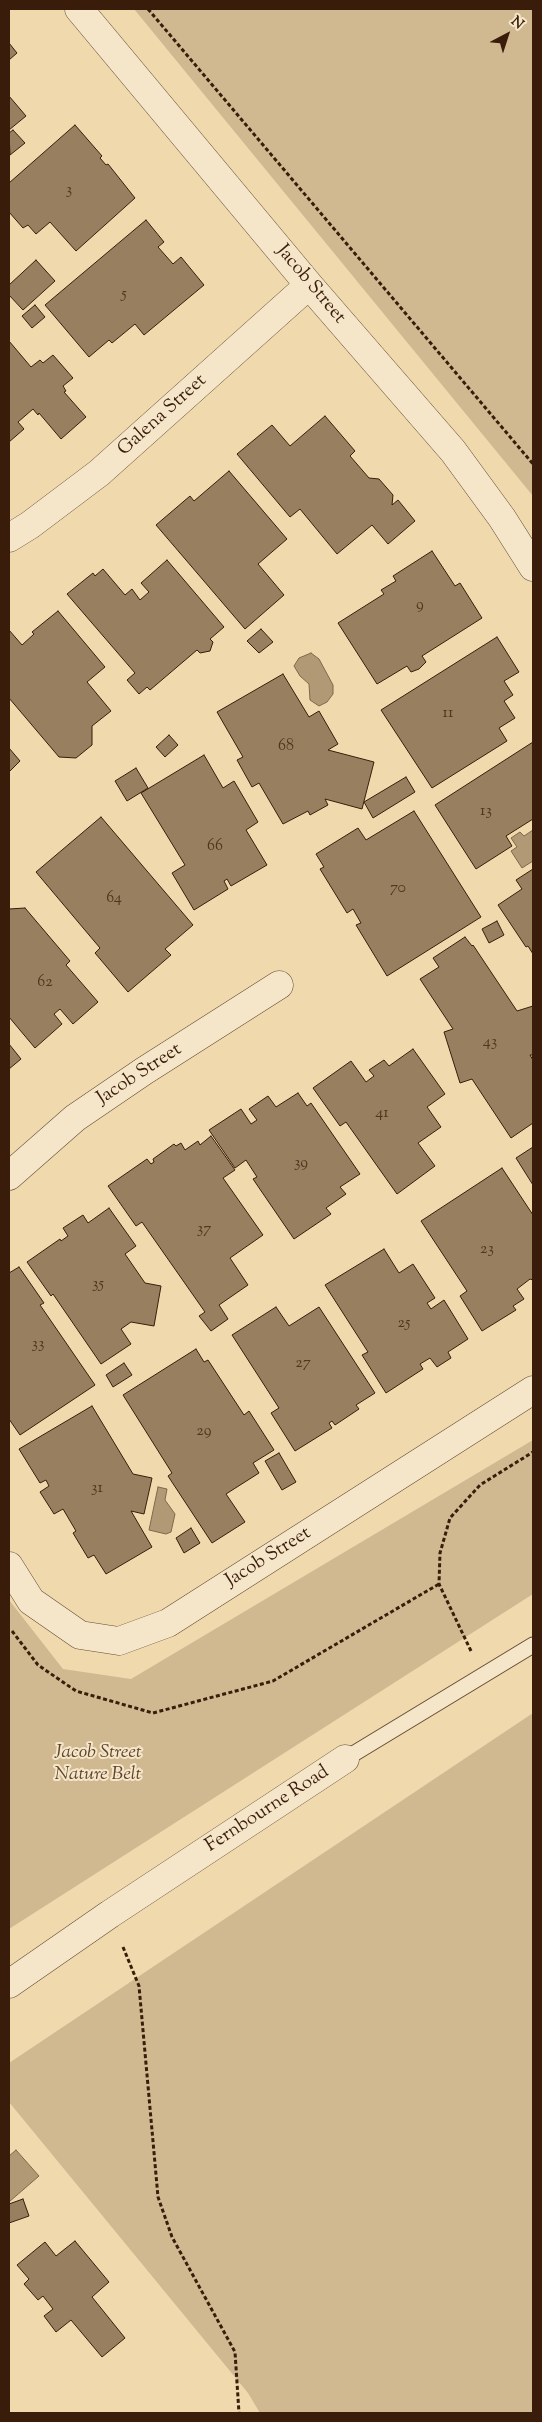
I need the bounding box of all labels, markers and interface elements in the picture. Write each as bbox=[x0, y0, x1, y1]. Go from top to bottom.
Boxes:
north arrow bbox=[482, 10, 532, 60]
text: N bbox=[506, 12, 527, 35]
house number: 3 bbox=[66, 181, 72, 201]
street label: Jacob Street bbox=[270, 241, 350, 329]
house number: 5 bbox=[121, 285, 127, 305]
street label: Galena Street bbox=[114, 370, 212, 462]
house number: 9 bbox=[416, 596, 424, 616]
house number: 11 bbox=[443, 704, 453, 724]
house number: 68 bbox=[278, 737, 294, 757]
house number: 13 bbox=[480, 802, 492, 822]
house number: 66 bbox=[207, 837, 223, 857]
house number: 70 bbox=[390, 879, 406, 899]
house number: 64 bbox=[106, 889, 122, 909]
house number: 62 bbox=[37, 973, 53, 993]
house number: 43 bbox=[483, 1033, 497, 1053]
street label: Jacob Street bbox=[93, 1039, 187, 1111]
house number: 41 bbox=[375, 1104, 389, 1124]
house number: 39 bbox=[294, 1154, 308, 1174]
house number: 37 bbox=[197, 1220, 211, 1240]
house number: 23 bbox=[480, 1240, 494, 1260]
house number: 35 bbox=[92, 1275, 104, 1295]
house number: 25 bbox=[398, 1314, 410, 1334]
house number: 33 bbox=[32, 1335, 44, 1355]
house number: 27 bbox=[295, 1354, 311, 1374]
house number: 29 bbox=[196, 1422, 212, 1442]
house number: 31 bbox=[91, 1479, 103, 1499]
street label: Jacob Street bbox=[222, 1523, 316, 1593]
park label: Jacob Street Nature Belt bbox=[54, 1743, 142, 1787]
street label: Fernbourne Road bbox=[202, 1762, 334, 1858]

